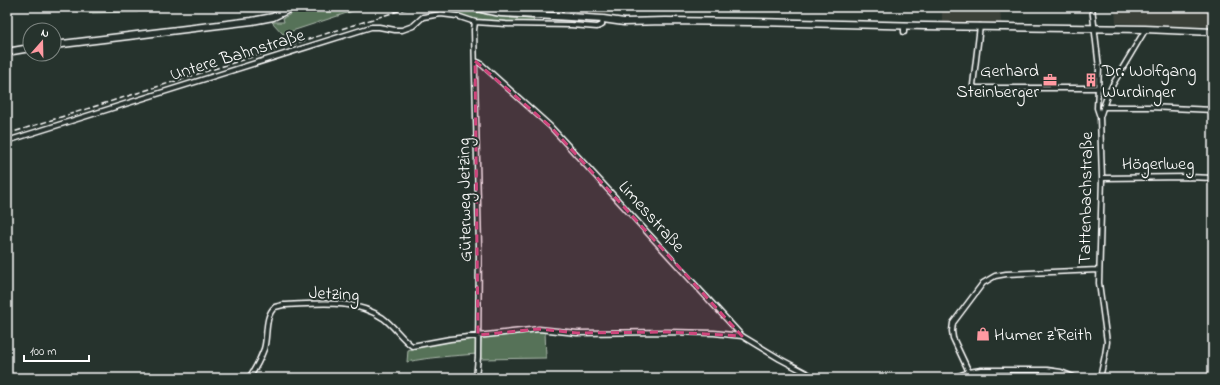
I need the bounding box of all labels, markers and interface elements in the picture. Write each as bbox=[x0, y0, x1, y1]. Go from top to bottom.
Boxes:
north arrow bbox=[22, 22, 62, 62]
street label: Untere Bahnstraße bbox=[167, 23, 309, 89]
text: N bbox=[39, 25, 51, 42]
place label: Gerhard Steinberger bbox=[956, 59, 1039, 107]
place label: Dr. Wolfgang Wurdinger bbox=[1101, 59, 1196, 107]
office icon: Gerhard Steinberger bbox=[1042, 72, 1058, 88]
building icon: Dr. Wolfgang Wurdinger bbox=[1083, 72, 1099, 88]
street label: Tattenbachstraße bbox=[1073, 130, 1101, 265]
street label: Güterweg Jetzing bbox=[452, 138, 481, 262]
street label: Högerlweg bbox=[1122, 152, 1194, 179]
street label: Limesstraße bbox=[611, 176, 691, 260]
street label: Jetzing bbox=[308, 281, 360, 310]
place label: Humer z'Reith bbox=[994, 323, 1092, 349]
shop icon: Humer z'Reith bbox=[975, 326, 991, 342]
scale bar bbox=[24, 337, 89, 363]
text: 100 m bbox=[30, 343, 57, 361]

